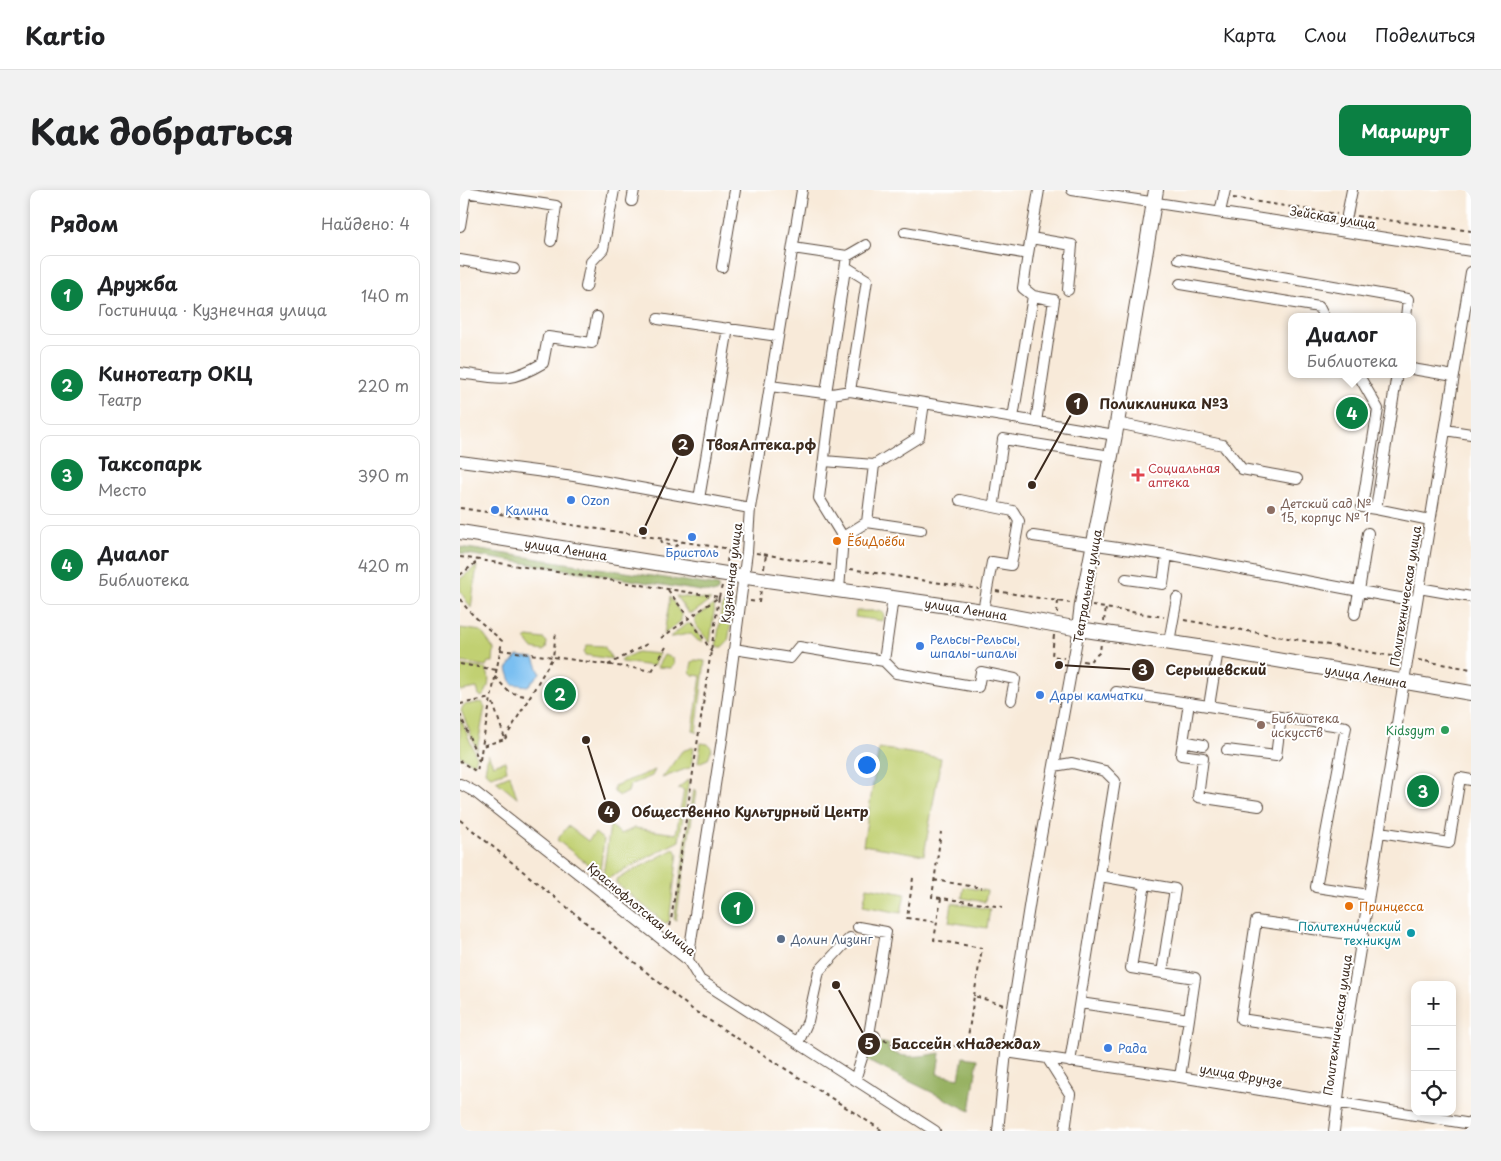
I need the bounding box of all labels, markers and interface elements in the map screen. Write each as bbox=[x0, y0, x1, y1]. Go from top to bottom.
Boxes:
text: Kartio bbox=[25, 17, 105, 53]
text: Карта bbox=[1223, 21, 1276, 48]
text: Слои bbox=[1304, 21, 1347, 48]
text: Поделиться bbox=[1375, 21, 1476, 48]
text: Как добраться bbox=[30, 104, 294, 157]
button: Маршрут bbox=[1339, 105, 1471, 156]
street label: Зейская улица bbox=[1289, 201, 1378, 233]
text: Рядом bbox=[50, 207, 118, 239]
text: Найдено: 4 bbox=[321, 211, 410, 235]
text: Дружба bbox=[98, 269, 178, 297]
text: 1 bbox=[63, 283, 71, 307]
text: 140 m bbox=[361, 283, 409, 307]
text: Гостиница · Кузнечная улица bbox=[98, 297, 327, 321]
popup bbox=[1288, 313, 1416, 378]
text: Диалог bbox=[1307, 320, 1377, 348]
text: Библиотека bbox=[1307, 348, 1397, 372]
text: Кинотеатр ОКЦ bbox=[98, 359, 252, 387]
text: 2 bbox=[61, 373, 73, 397]
text: 220 m bbox=[358, 373, 409, 397]
text: Театр bbox=[98, 387, 142, 411]
callout: Поликлиника №3 bbox=[1064, 389, 1238, 418]
text: 1 bbox=[1073, 391, 1081, 414]
text: Поликлиника №3 bbox=[1100, 393, 1228, 414]
pin: 4 bbox=[1336, 394, 1368, 432]
callout: ТвояАптека.рф bbox=[670, 430, 826, 459]
text: 2 bbox=[678, 432, 689, 455]
text: ТвояАптека.рф bbox=[706, 434, 816, 455]
text: Таксопарк bbox=[98, 449, 202, 477]
place label: Социальная аптека bbox=[1148, 459, 1220, 491]
text: 3 bbox=[62, 463, 72, 487]
text: 390 m bbox=[358, 463, 409, 487]
marker: Социальная аптека bbox=[1132, 469, 1144, 481]
text: Место bbox=[98, 477, 147, 501]
place label: Ozon bbox=[581, 491, 610, 509]
marker: Ozon bbox=[565, 494, 577, 506]
place label: Детский сад № 15, корпус № 1 bbox=[1280, 494, 1371, 526]
place label: Калина bbox=[505, 501, 549, 519]
marker: Калина bbox=[489, 504, 501, 516]
marker: Детский сад № 15, корпус № 1 bbox=[1265, 504, 1277, 516]
street label: Кузнечная улица bbox=[716, 521, 746, 624]
street label: Политехническая улица bbox=[1385, 524, 1425, 668]
street label: Театральная улица bbox=[1068, 527, 1106, 644]
marker: Бристоль bbox=[686, 531, 698, 543]
place label: ЁбиДоёби bbox=[847, 532, 905, 550]
street label: улица Ленина bbox=[523, 534, 609, 564]
marker: ЁбиДоёби bbox=[831, 535, 843, 547]
text: Диалог bbox=[98, 539, 169, 567]
place label: Бристоль bbox=[665, 543, 719, 561]
text: 4 bbox=[62, 553, 72, 577]
text: 420 m bbox=[358, 553, 409, 577]
text: Библиотека bbox=[98, 567, 189, 591]
street label: улица Ленина bbox=[923, 594, 1009, 624]
place label: Рельсы-Рельсы, шпалы-шпалы bbox=[930, 630, 1020, 662]
marker: Рельсы-Рельсы, шпалы-шпалы bbox=[914, 640, 926, 652]
callout: Серышевский bbox=[1130, 655, 1277, 684]
text: 3 bbox=[1138, 657, 1148, 680]
text: Серышевский bbox=[1165, 659, 1267, 680]
street label: улица Ленина bbox=[1323, 660, 1409, 692]
pin: 2 bbox=[544, 675, 576, 713]
place label: Дары камчатки bbox=[1049, 686, 1144, 704]
marker: Дары камчатки bbox=[1034, 689, 1046, 701]
place label: Библиотека искусств bbox=[1271, 709, 1340, 741]
marker: Библиотека искусств bbox=[1255, 719, 1267, 731]
place label: Kidsgym bbox=[1386, 721, 1435, 739]
marker: Kidsgym bbox=[1439, 724, 1451, 736]
your location bbox=[854, 752, 880, 778]
pin: 3 bbox=[1407, 772, 1439, 810]
callout: Общественно Культурный Центр bbox=[596, 797, 879, 826]
text: 4 bbox=[604, 799, 614, 822]
text: Общественно Культурный Центр bbox=[631, 801, 869, 822]
street label: Краснофлотская улица bbox=[584, 858, 700, 960]
pin: 1 bbox=[721, 889, 753, 927]
place label: Принцесса bbox=[1359, 897, 1424, 915]
marker: Принцесса bbox=[1343, 900, 1355, 912]
place label: Политехнический техникум bbox=[1298, 917, 1401, 949]
marker: Политехнический техникум bbox=[1405, 927, 1417, 939]
place label: Долин Лизинг bbox=[790, 930, 873, 948]
marker: Долин Лизинг bbox=[775, 933, 787, 945]
street label: Политехническая улица bbox=[1318, 953, 1356, 1097]
map controls bbox=[1411, 981, 1456, 1116]
button: + bbox=[1411, 981, 1456, 1026]
button: − bbox=[1411, 1026, 1456, 1071]
callout: Бассейн «Надежда» bbox=[856, 1029, 1051, 1058]
text: 5 bbox=[864, 1031, 874, 1054]
text: Бассейн «Надежда» bbox=[891, 1033, 1041, 1054]
place label: Рада bbox=[1118, 1039, 1147, 1057]
marker: Рада bbox=[1102, 1042, 1114, 1054]
street label: улица Фрунзе bbox=[1198, 1059, 1284, 1091]
button: locate bbox=[1411, 1071, 1456, 1116]

